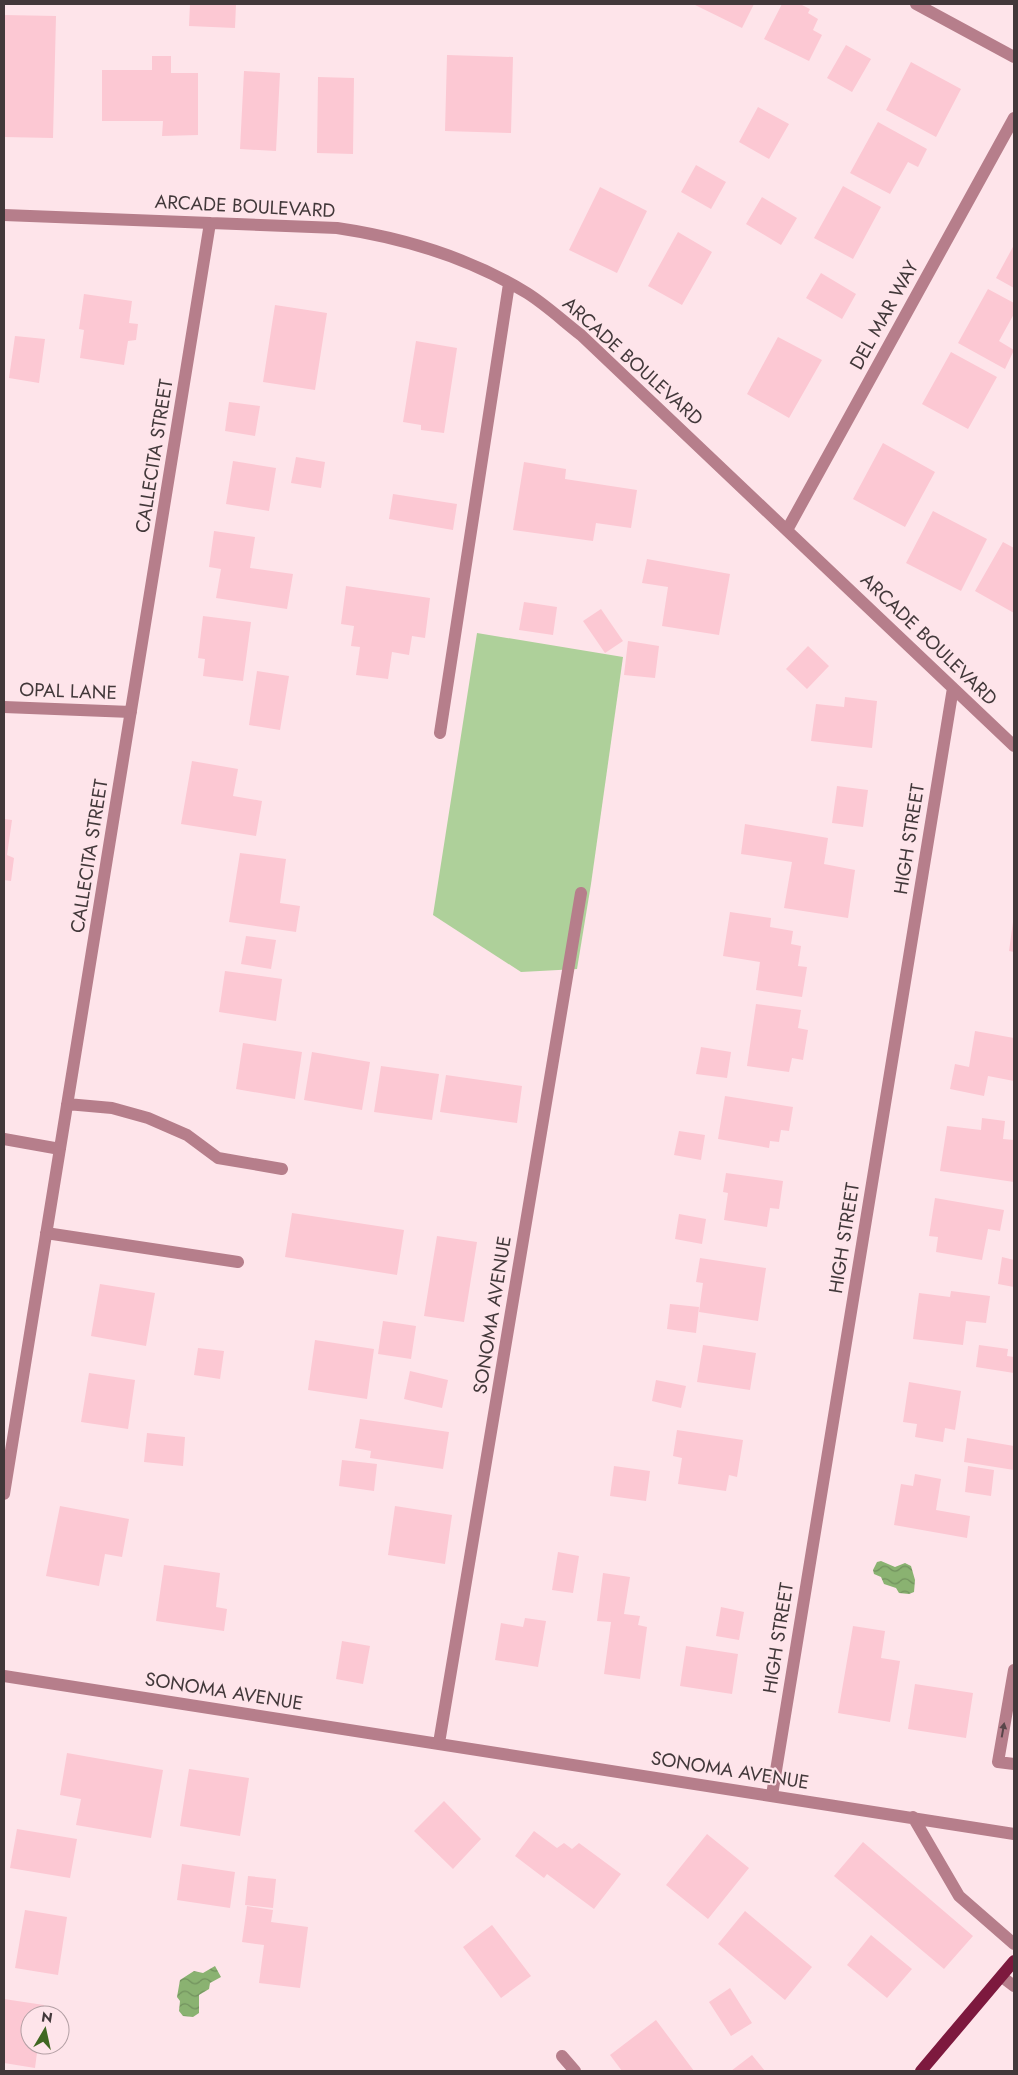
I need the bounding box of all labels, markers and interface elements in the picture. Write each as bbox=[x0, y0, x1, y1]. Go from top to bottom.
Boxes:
street label: ARCADE BOULEVARD bbox=[154, 188, 336, 224]
street label: DEL MAR WAY bbox=[843, 255, 925, 374]
street label: ARCADE BOULEVARD bbox=[557, 290, 709, 432]
street label: CALLECITA STREET bbox=[129, 377, 180, 535]
street label: ARCADE BOULEVARD bbox=[855, 566, 1003, 712]
street label: OPAL LANE bbox=[19, 676, 117, 706]
street label: CALLECITA STREET bbox=[64, 777, 115, 935]
street label: HIGH STREET bbox=[887, 781, 931, 896]
street label: HIGH STREET bbox=[822, 1180, 866, 1295]
street label: SONOMA AVENUE bbox=[466, 1234, 518, 1396]
street label: HIGH STREET bbox=[756, 1580, 800, 1695]
street label: SONOMA AVENUE bbox=[143, 1665, 305, 1717]
one-way arrow bbox=[1000, 1722, 1008, 1738]
street label: SONOMA AVENUE bbox=[649, 1744, 811, 1796]
north arrow bbox=[20, 2005, 70, 2055]
text: N bbox=[40, 2006, 54, 2028]

